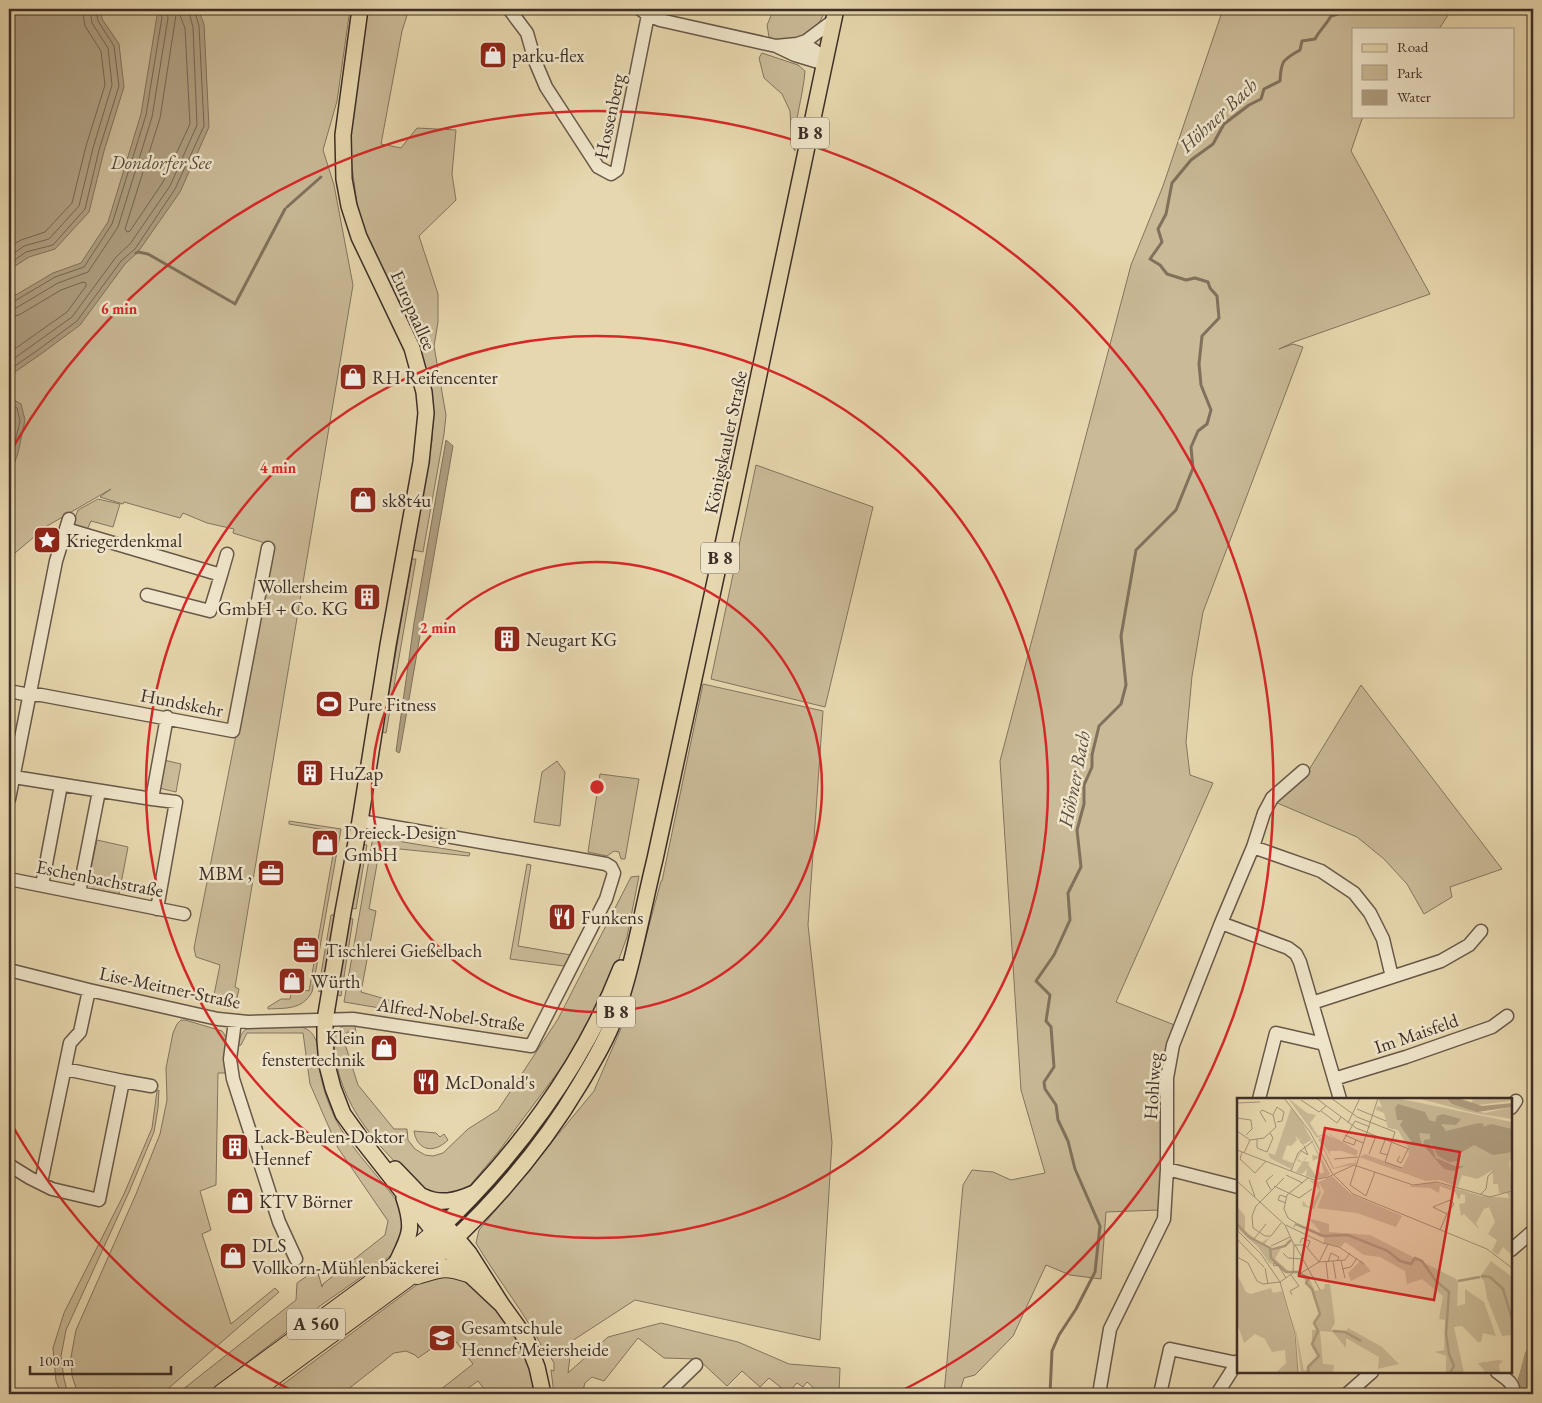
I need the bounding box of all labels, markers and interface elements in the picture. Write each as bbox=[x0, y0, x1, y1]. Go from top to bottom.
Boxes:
legend bbox=[1352, 28, 1514, 118]
text: Road bbox=[1397, 37, 1429, 56]
shop icon: parku-flex bbox=[478, 40, 508, 70]
place label: parku-flex bbox=[512, 43, 585, 68]
text: Park bbox=[1397, 63, 1424, 82]
street label: Hossenberg bbox=[588, 71, 631, 161]
water label: Höhner Bach bbox=[1173, 72, 1263, 159]
text: Water bbox=[1397, 87, 1431, 106]
road number: B 8 bbox=[791, 118, 829, 148]
park label: Dondorfer See bbox=[109, 150, 212, 175]
street label: Europaallee bbox=[385, 266, 442, 354]
text: 6 min bbox=[101, 299, 138, 318]
shop icon: RH Reifencenter bbox=[338, 362, 368, 392]
place label: RH Reifencenter bbox=[372, 365, 499, 390]
street label: Königskauler Straße bbox=[698, 368, 753, 516]
text: 4 min bbox=[260, 458, 297, 477]
shop icon: sk8t4u bbox=[348, 485, 378, 515]
place label: sk8t4u bbox=[382, 488, 431, 513]
place icon: Kriegerdenkmal bbox=[32, 525, 62, 555]
place label: Kriegerdenkmal bbox=[66, 528, 183, 553]
road number: B 8 bbox=[701, 542, 739, 574]
place label: Wollersheim GmbH + Co. KG bbox=[218, 574, 348, 621]
building icon: Wollersheim GmbH + Co. KG bbox=[352, 582, 382, 612]
text: 2 min bbox=[420, 618, 457, 637]
building icon: Neugart KG bbox=[492, 624, 522, 654]
place label: Neugart KG bbox=[526, 627, 617, 652]
street label: Hundskehr bbox=[138, 682, 226, 723]
sports icon: Pure Fitness bbox=[314, 689, 344, 719]
place label: Pure Fitness bbox=[348, 692, 436, 717]
water label: Höhner Bach bbox=[1052, 728, 1096, 830]
building icon: HuZap bbox=[295, 758, 325, 788]
place label: HuZap bbox=[329, 761, 383, 786]
centre of rings bbox=[588, 778, 606, 796]
place label: Dreieck-Design GmbH bbox=[344, 820, 457, 867]
shop icon: Dreieck-Design GmbH bbox=[310, 828, 340, 858]
street label: Eschenbachstraße bbox=[34, 854, 166, 903]
office icon: MBM , bbox=[256, 858, 286, 888]
place label: MBM , bbox=[198, 861, 252, 886]
restaurant icon: Funkens bbox=[547, 902, 577, 932]
place label: Funkens bbox=[581, 905, 643, 930]
office icon: Tischlerei Gießelbach bbox=[291, 935, 321, 965]
place label: Tischlerei Gießelbach bbox=[325, 938, 482, 963]
street label: Lise-Meitner-Straße bbox=[97, 960, 243, 1015]
shop icon: Würth bbox=[277, 966, 307, 996]
place label: Würth bbox=[311, 969, 361, 994]
street label: Alfred-Nobel-Straße bbox=[374, 992, 527, 1037]
road number: B 8 bbox=[597, 996, 635, 1028]
street label: Im Maisfeld bbox=[1371, 1007, 1462, 1060]
place label: Klein fenstertechnik bbox=[262, 1025, 366, 1072]
shop icon: Klein fenstertechnik bbox=[369, 1033, 399, 1063]
street label: Hohlweg bbox=[1138, 1051, 1167, 1120]
restaurant icon: McDonald's bbox=[411, 1067, 441, 1097]
place label: McDonald's bbox=[445, 1070, 535, 1095]
inset map bbox=[1237, 1098, 1512, 1373]
place label: Lack-Beulen-Doktor Hennef bbox=[254, 1124, 405, 1171]
building icon: Lack-Beulen-Doktor Hennef bbox=[220, 1132, 250, 1162]
shop icon: KTV Börner bbox=[225, 1186, 255, 1216]
place label: KTV Börner bbox=[259, 1189, 353, 1214]
place label: DLS Vollkorn-Mühlenbäckerei bbox=[252, 1233, 440, 1280]
shop icon: DLS Vollkorn-Mühlenbäckerei bbox=[218, 1241, 248, 1271]
road number: A 560 bbox=[287, 1308, 345, 1340]
place label: Gesamtschule Hennef Meiersheide bbox=[461, 1315, 609, 1362]
school or university icon: Gesamtschule Hennef Meiersheide bbox=[427, 1323, 457, 1353]
scale bar bbox=[30, 1343, 171, 1375]
text: 100 m bbox=[38, 1351, 75, 1370]

